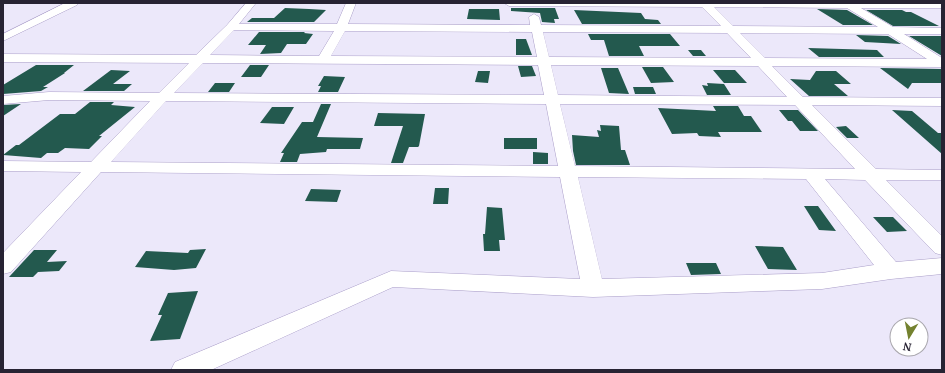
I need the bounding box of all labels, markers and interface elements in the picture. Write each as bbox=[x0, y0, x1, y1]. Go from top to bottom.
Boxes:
north arrow bbox=[889, 317, 929, 357]
text: N bbox=[901, 339, 913, 354]

